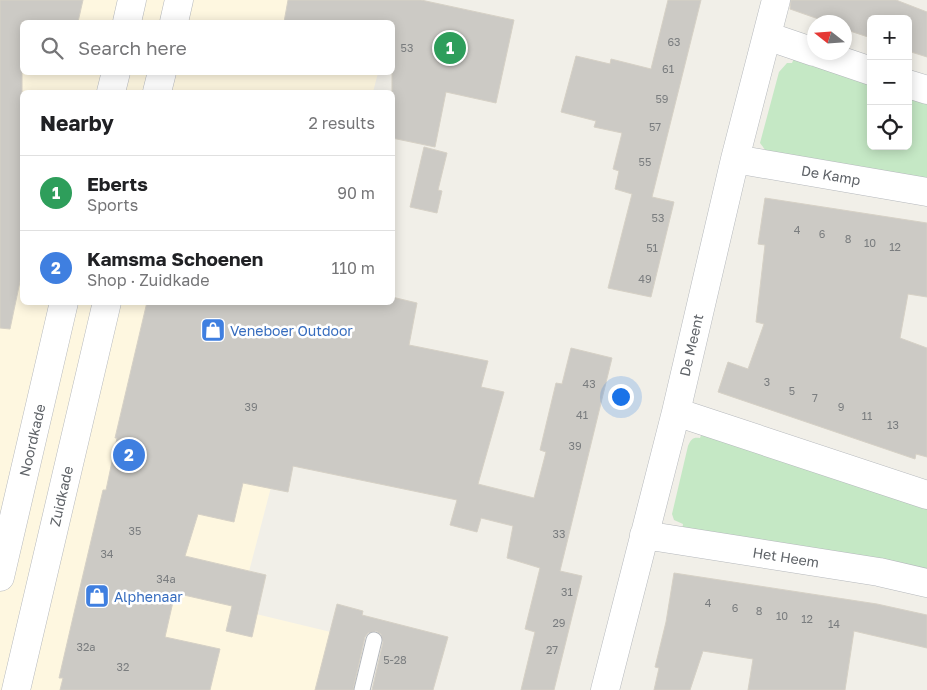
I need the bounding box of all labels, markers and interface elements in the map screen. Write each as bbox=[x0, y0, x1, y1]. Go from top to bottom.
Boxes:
north arrow bbox=[807, 15, 852, 60]
map controls bbox=[867, 15, 912, 150]
button: + bbox=[867, 15, 912, 60]
search box bbox=[20, 20, 395, 75]
pin: 1 bbox=[434, 29, 466, 67]
icon: search bbox=[38, 34, 66, 62]
house number: 63 bbox=[667, 35, 681, 48]
text: Search here bbox=[78, 36, 187, 59]
house number: 53 bbox=[401, 41, 413, 54]
button: − bbox=[867, 60, 912, 105]
house number: 61 bbox=[662, 62, 674, 75]
house number: 59 bbox=[655, 92, 669, 105]
button: locate bbox=[867, 105, 912, 150]
text: Nearby bbox=[40, 110, 114, 136]
text: 2 results bbox=[309, 113, 375, 133]
house number: 57 bbox=[649, 120, 661, 133]
house number: 55 bbox=[639, 155, 651, 168]
street label: De Kamp bbox=[800, 161, 862, 189]
text: Eberts bbox=[87, 172, 148, 195]
text: 1 bbox=[52, 183, 60, 203]
text: 90 m bbox=[337, 183, 375, 203]
text: Sports bbox=[87, 195, 138, 215]
house number: 53 bbox=[652, 211, 664, 224]
house number: 4 bbox=[794, 223, 801, 236]
house number: 6 bbox=[819, 227, 826, 240]
house number: 8 bbox=[845, 232, 852, 245]
house number: 10 bbox=[864, 236, 876, 249]
house number: 12 bbox=[889, 240, 901, 253]
house number: 51 bbox=[646, 241, 658, 254]
text: Kamsma Schoenen bbox=[87, 247, 263, 270]
text: 2 bbox=[51, 258, 61, 278]
text: 110 m bbox=[331, 258, 375, 278]
text: Shop · Zuidkade bbox=[87, 270, 209, 290]
house number: 49 bbox=[638, 272, 652, 285]
street label: De Meent bbox=[676, 312, 706, 378]
shop icon: Veneboer Outdoor bbox=[200, 317, 226, 343]
place label: Veneboer Outdoor bbox=[230, 322, 353, 339]
house number: 3 bbox=[764, 375, 770, 388]
house number: 43 bbox=[582, 377, 596, 390]
your location bbox=[608, 384, 634, 410]
house number: 5 bbox=[789, 384, 795, 397]
house number: 7 bbox=[812, 391, 818, 404]
house number: 39 bbox=[244, 400, 258, 413]
house number: 9 bbox=[838, 400, 844, 413]
street label: Noordkade bbox=[15, 402, 49, 478]
house number: 41 bbox=[576, 408, 588, 421]
house number: 11 bbox=[862, 409, 872, 422]
house number: 13 bbox=[887, 418, 899, 431]
pin: 2 bbox=[113, 436, 145, 474]
house number: 39 bbox=[568, 439, 582, 452]
street label: Zuidkade bbox=[46, 464, 76, 528]
house number: 35 bbox=[129, 524, 141, 537]
house number: 33 bbox=[553, 527, 565, 540]
street label: Het Heem bbox=[752, 543, 820, 571]
house number: 34 bbox=[100, 547, 114, 560]
house number: 34a bbox=[156, 572, 176, 585]
shop icon: Alphenaar bbox=[84, 583, 110, 609]
house number: 31 bbox=[561, 585, 573, 598]
place label: Alphenaar bbox=[114, 588, 183, 605]
house number: 4 bbox=[705, 596, 712, 609]
house number: 6 bbox=[732, 601, 739, 614]
house number: 8 bbox=[756, 604, 763, 617]
house number: 10 bbox=[776, 609, 788, 622]
house number: 12 bbox=[801, 612, 813, 625]
house number: 29 bbox=[552, 616, 566, 629]
house number: 14 bbox=[828, 617, 840, 630]
house number: 32a bbox=[76, 640, 96, 653]
house number: 27 bbox=[546, 643, 558, 656]
house number: 5-28 bbox=[383, 653, 407, 666]
house number: 32 bbox=[117, 660, 129, 673]

